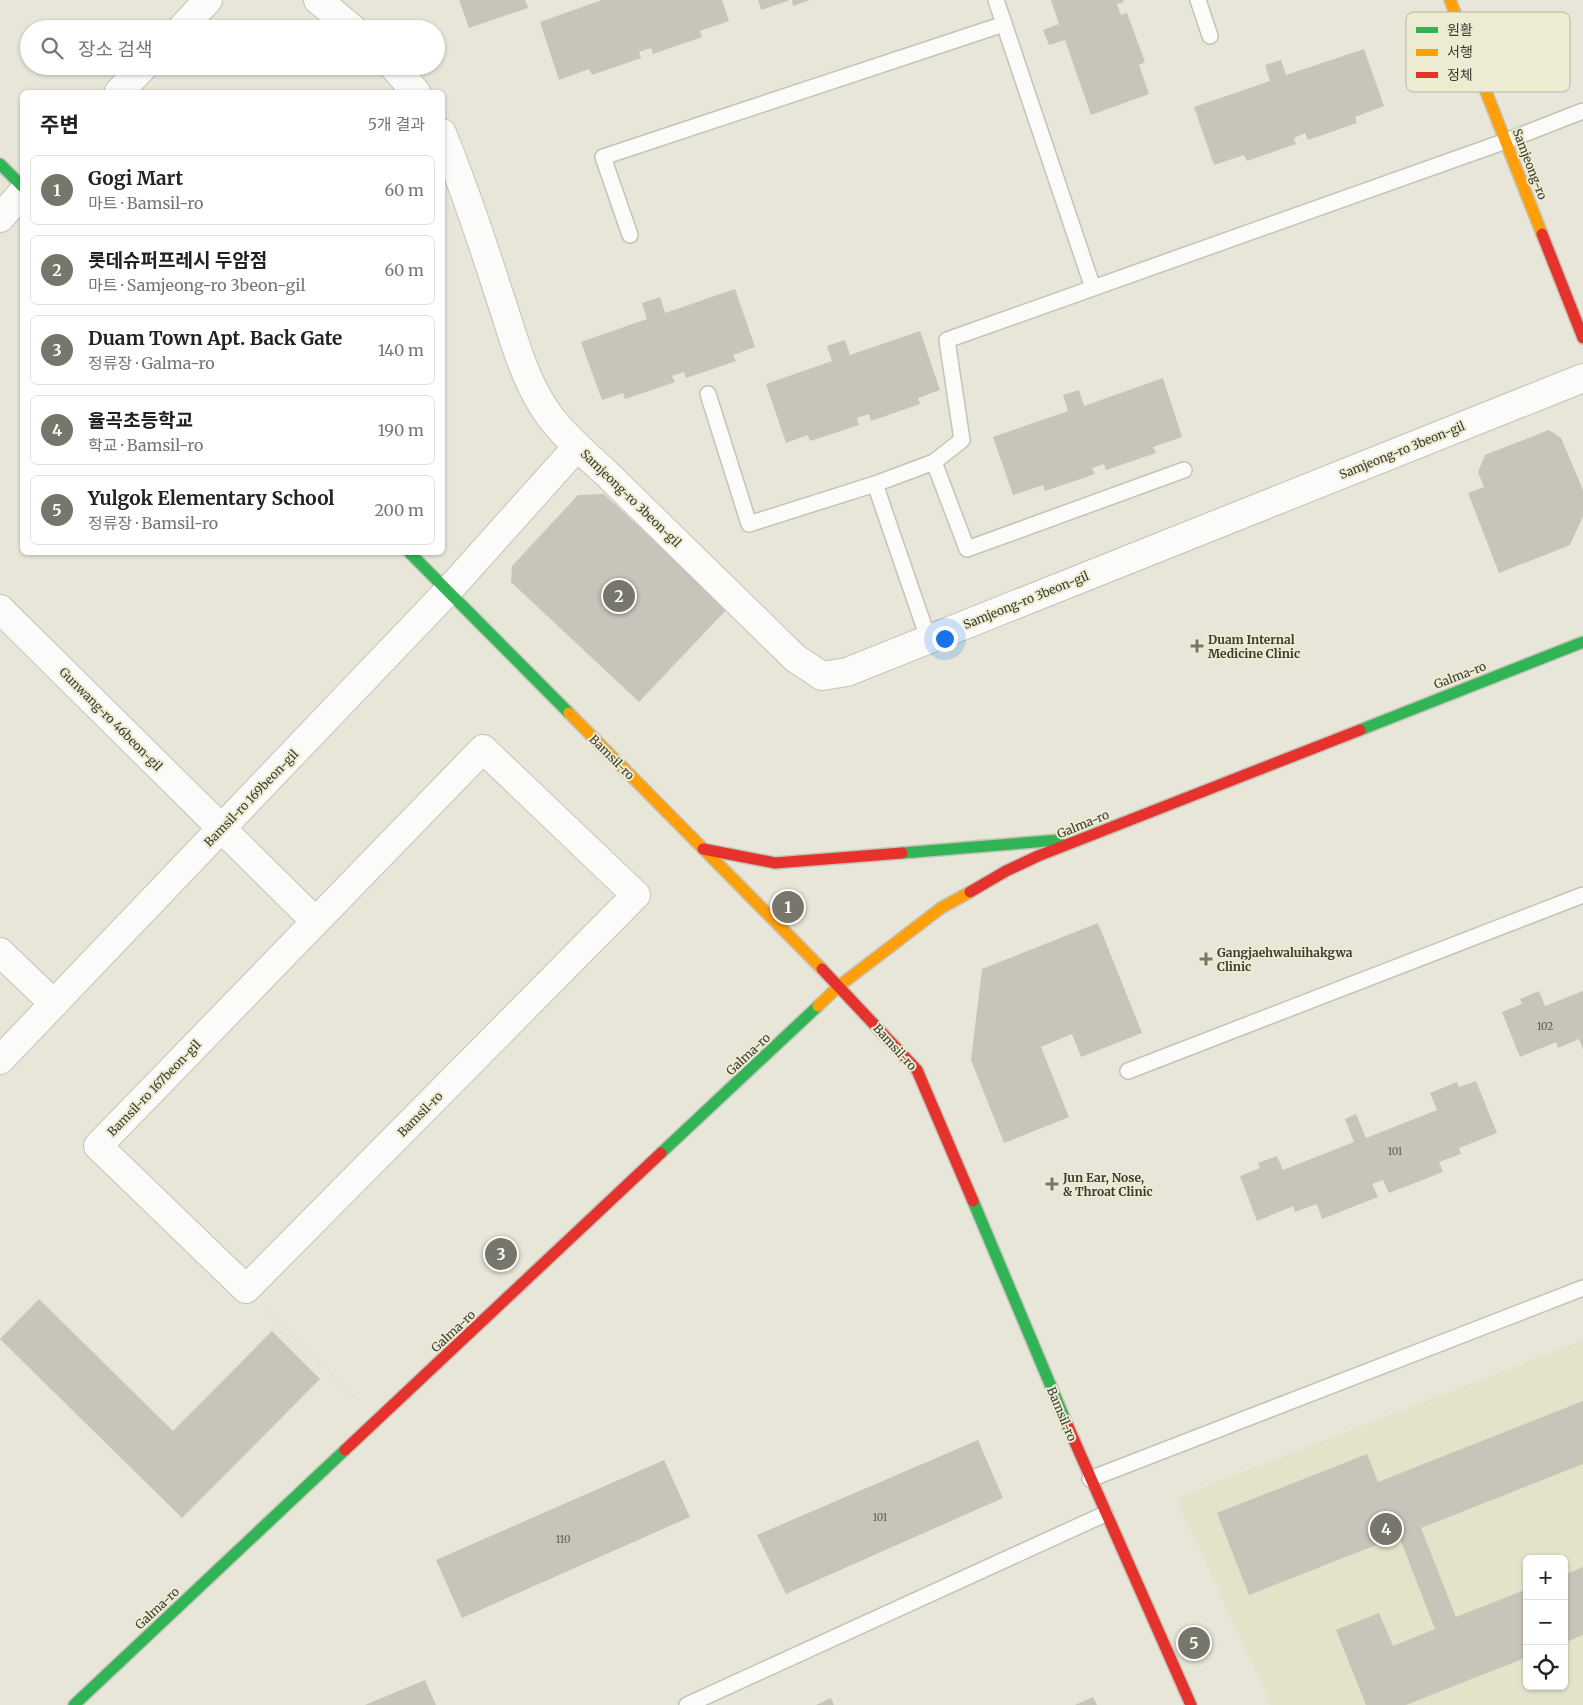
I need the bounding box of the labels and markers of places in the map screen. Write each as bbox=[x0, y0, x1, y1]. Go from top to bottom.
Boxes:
pin: 2 bbox=[603, 577, 635, 615]
place label: Duam Internal Medicine Clinic bbox=[1208, 632, 1300, 661]
marker: Duam Internal Medicine Clinic bbox=[1190, 639, 1204, 653]
pin: 1 bbox=[772, 888, 804, 926]
place label: Gangjaehwaluihakgwa Clinic bbox=[1217, 945, 1353, 974]
marker: Gangjaehwaluihakgwa Clinic bbox=[1199, 952, 1213, 966]
place label: Jun Ear, Nose, & Throat Clinic bbox=[1062, 1170, 1153, 1199]
marker: Jun Ear, Nose, & Throat Clinic bbox=[1045, 1177, 1059, 1191]
pin: 3 bbox=[485, 1235, 517, 1273]
pin: 4 bbox=[1370, 1510, 1402, 1548]
pin: 5 bbox=[1178, 1624, 1210, 1662]

